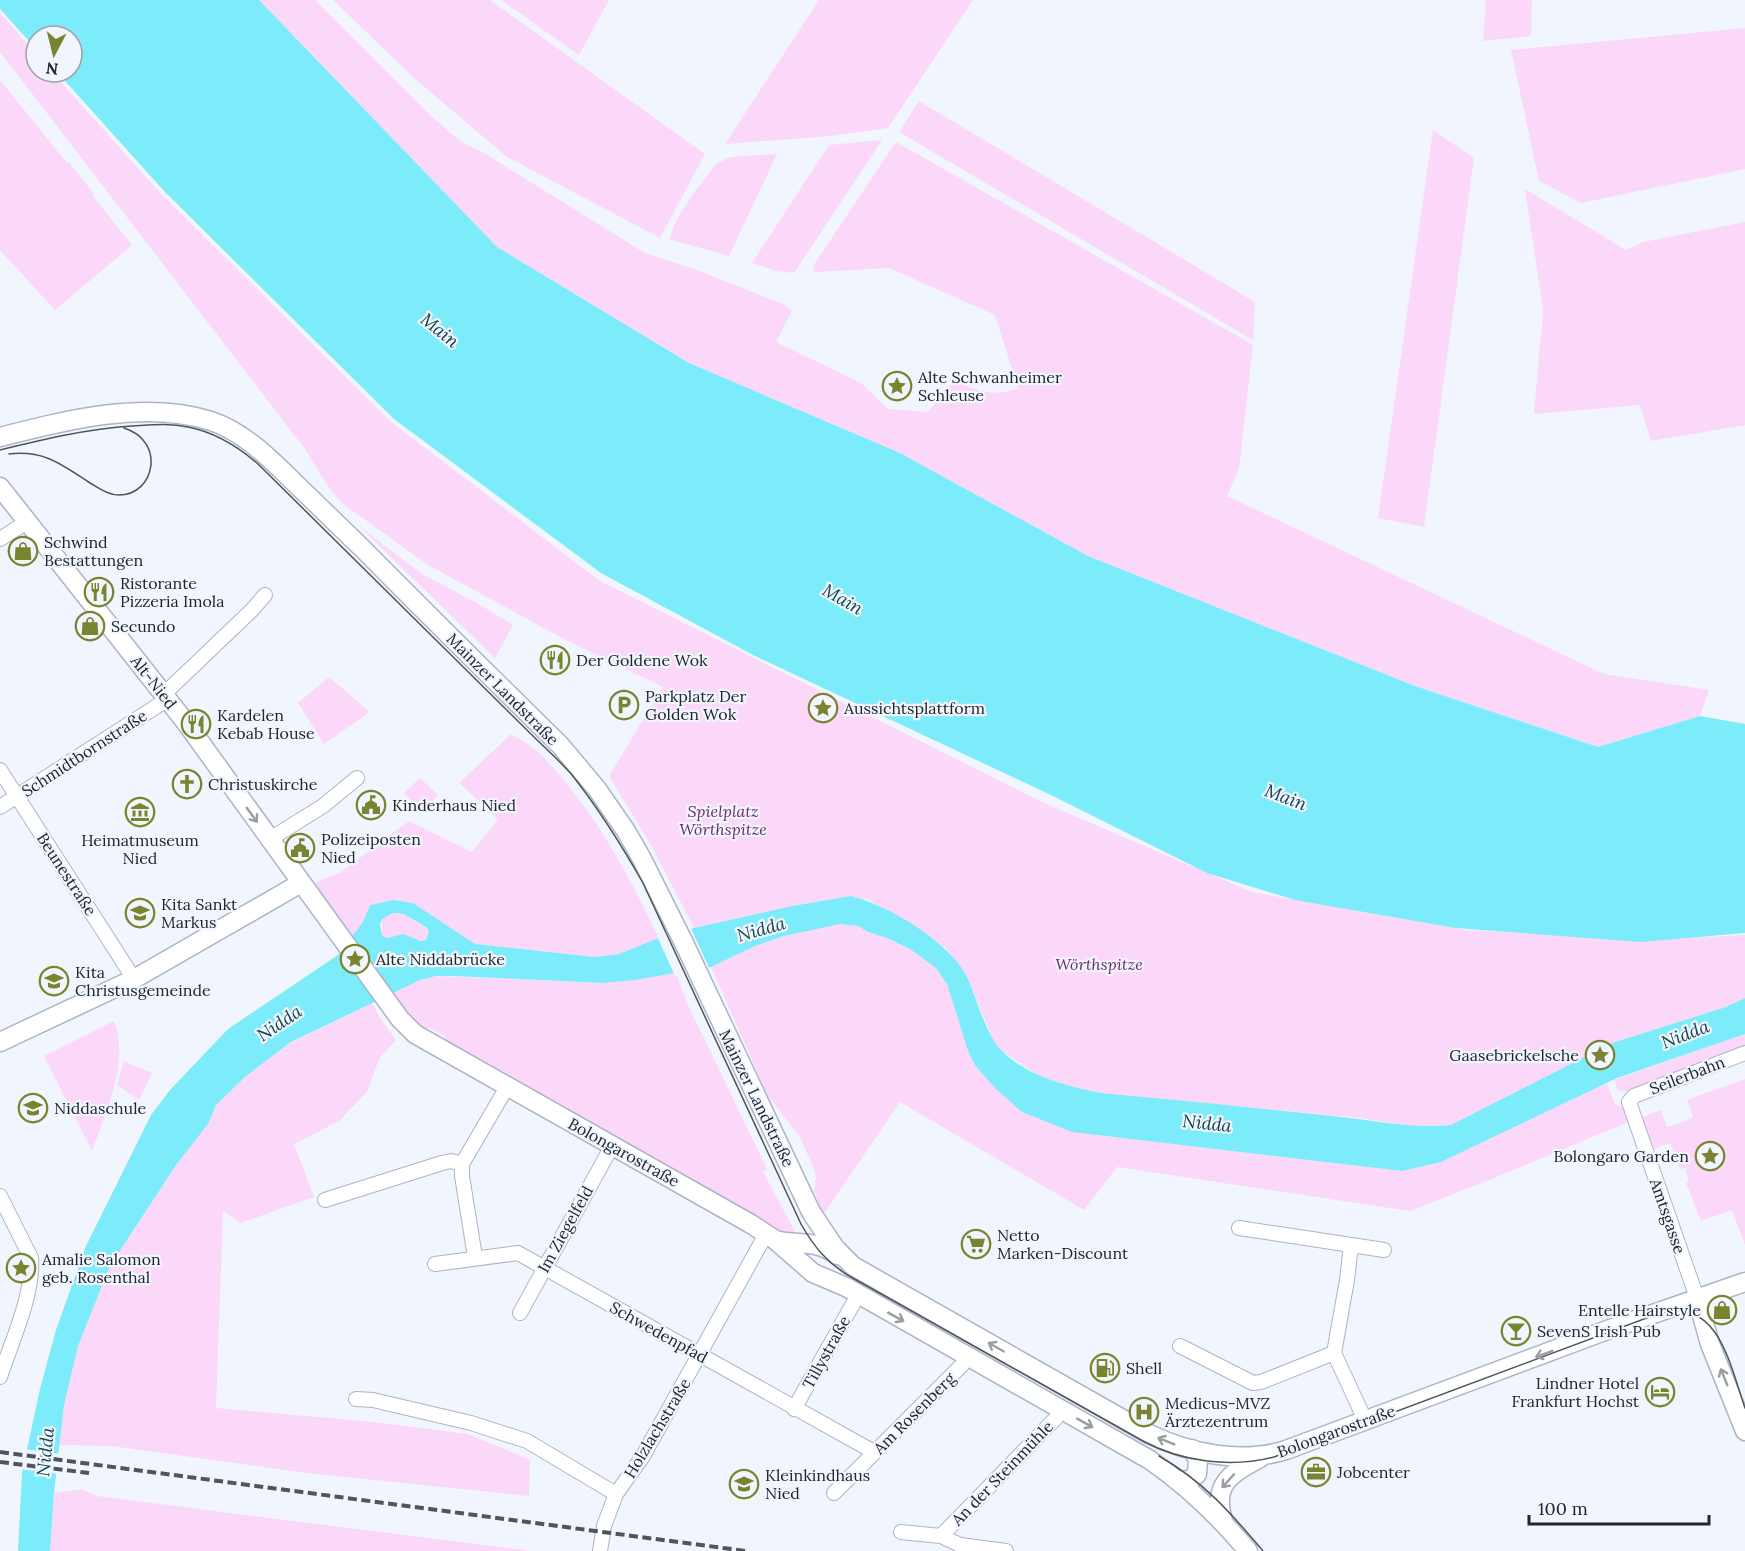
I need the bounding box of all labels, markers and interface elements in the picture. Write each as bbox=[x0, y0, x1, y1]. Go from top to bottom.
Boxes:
north arrow bbox=[24, 24, 84, 84]
text: N bbox=[45, 58, 60, 80]
water label: Main bbox=[416, 307, 464, 353]
place label: Alte Schwanheimer Schleuse bbox=[917, 367, 1062, 405]
place icon: Alte Schwanheimer Schleuse bbox=[881, 370, 913, 402]
place label: Schwind Bestattungen bbox=[44, 532, 144, 570]
shop icon: Schwind Bestattungen bbox=[7, 535, 39, 567]
place label: Ristorante Pizzeria Imola bbox=[120, 573, 224, 611]
restaurant icon: Ristorante Pizzeria Imola bbox=[83, 576, 115, 608]
water label: Main bbox=[819, 578, 867, 620]
shop icon: Secundo bbox=[74, 610, 106, 642]
place label: Secundo bbox=[111, 616, 175, 636]
street label: Mainzer Landstraße bbox=[443, 629, 563, 749]
restaurant icon: Der Goldene Wok bbox=[539, 644, 571, 676]
street label: Alt-Nied bbox=[126, 650, 182, 713]
place label: Der Goldene Wok bbox=[576, 650, 708, 670]
place label: Parkplatz Der Golden Wok bbox=[645, 686, 747, 724]
parking icon: Parkplatz Der Golden Wok bbox=[608, 689, 640, 721]
place icon: Aussichtsplattform bbox=[807, 692, 839, 724]
place label: Aussichtsplattform bbox=[843, 698, 985, 718]
street label: Schmidtbornstraße bbox=[18, 705, 151, 801]
place label: Kardelen Kebab House bbox=[217, 705, 315, 743]
restaurant icon: Kardelen Kebab House bbox=[180, 708, 212, 740]
church icon: Christuskirche bbox=[171, 768, 203, 800]
place label: Christuskirche bbox=[208, 774, 318, 794]
water label: Main bbox=[1262, 779, 1310, 815]
public building icon: Kinderhaus Nied bbox=[355, 789, 387, 821]
place label: Kinderhaus Nied bbox=[392, 795, 516, 815]
museum icon: Heimatmuseum Nied bbox=[124, 796, 156, 828]
park label: Spielplatz Wörthspitze bbox=[679, 801, 767, 839]
one-way arrow bbox=[246, 806, 258, 822]
street label: Beunestraße bbox=[33, 829, 101, 919]
place label: Polizeiposten Nied bbox=[321, 829, 421, 867]
place label: Heimatmuseum Nied bbox=[81, 830, 199, 868]
public building icon: Polizeiposten Nied bbox=[284, 832, 316, 864]
place label: Kita Sankt Markus bbox=[161, 894, 238, 932]
school or university icon: Kita Sankt Markus bbox=[124, 897, 156, 929]
water label: Nidda bbox=[734, 911, 788, 947]
place icon: Alte Niddabrücke bbox=[339, 943, 371, 975]
place label: Alte Niddabrücke bbox=[375, 949, 505, 969]
park label: Wörthspitze bbox=[1055, 954, 1143, 974]
place label: Kita Christusgemeinde bbox=[75, 962, 211, 1000]
school or university icon: Kita Christusgemeinde bbox=[38, 965, 70, 997]
water label: Nidda bbox=[252, 1000, 306, 1046]
water label: Nidda bbox=[1658, 1014, 1712, 1054]
street label: Mainzer Landstraße bbox=[715, 1026, 799, 1170]
place icon: Gaasebrickelsche bbox=[1584, 1039, 1616, 1071]
place label: Gaasebrickelsche bbox=[1449, 1045, 1579, 1065]
street label: Seilerbahn bbox=[1647, 1051, 1728, 1098]
school or university icon: Niddaschule bbox=[17, 1092, 49, 1124]
place label: Niddaschule bbox=[54, 1098, 146, 1118]
water label: Nidda bbox=[1181, 1109, 1233, 1137]
street label: Bolongarostraße bbox=[565, 1113, 683, 1191]
place icon: Bolongaro Garden bbox=[1694, 1140, 1726, 1172]
place label: Bolongaro Garden bbox=[1554, 1146, 1689, 1166]
street label: Amtsgasse bbox=[1645, 1175, 1690, 1257]
street label: Im Ziegelfeld bbox=[533, 1182, 597, 1276]
place label: Netto Marken-Discount bbox=[997, 1225, 1129, 1263]
supermarket icon: Netto Marken-Discount bbox=[960, 1228, 992, 1260]
place label: Amalie Salomon geb. Rosenthal bbox=[41, 1249, 161, 1287]
place icon: Amalie Salomon geb. Rosenthal bbox=[5, 1252, 37, 1284]
shop icon: Entelle Hairstyle bbox=[1706, 1294, 1738, 1326]
street label: Schwedenpfad bbox=[606, 1297, 712, 1367]
place label: Entelle Hairstyle bbox=[1578, 1300, 1701, 1320]
one-way arrow bbox=[887, 1311, 904, 1323]
street label: Tillystraße bbox=[798, 1312, 854, 1392]
bar icon: SevenS Irish Pub bbox=[1500, 1315, 1532, 1347]
place label: SevenS Irish Pub bbox=[1537, 1321, 1661, 1341]
one-way arrow bbox=[987, 1341, 1005, 1352]
one-way arrow bbox=[1535, 1349, 1553, 1360]
fuel station icon: Shell bbox=[1089, 1352, 1121, 1384]
place label: Shell bbox=[1126, 1358, 1162, 1378]
street label: Am Rosenberg bbox=[868, 1367, 960, 1459]
one-way arrow bbox=[1718, 1368, 1729, 1387]
place label: Lindner Hotel Frankfurt Hochst bbox=[1511, 1373, 1640, 1411]
street label: Holzlachstraße bbox=[619, 1374, 695, 1482]
hotel icon: Lindner Hotel Frankfurt Hochst bbox=[1644, 1376, 1676, 1408]
place label: Medicus-MVZ Ärztezentrum bbox=[1164, 1393, 1270, 1431]
hospital icon: Medicus-MVZ Ärztezentrum bbox=[1128, 1396, 1160, 1428]
street label: Bolongarostraße bbox=[1274, 1400, 1398, 1462]
street label: An der Steinmühle bbox=[946, 1416, 1057, 1530]
one-way arrow bbox=[1075, 1418, 1093, 1429]
water label: Nidda bbox=[31, 1426, 59, 1478]
one-way arrow bbox=[1157, 1435, 1176, 1446]
office icon: Jobcenter bbox=[1300, 1456, 1332, 1488]
place label: Jobcenter bbox=[1336, 1462, 1410, 1482]
place label: Kleinkindhaus Nied bbox=[765, 1465, 870, 1503]
school or university icon: Kleinkindhaus Nied bbox=[728, 1468, 760, 1500]
one-way arrow bbox=[1221, 1473, 1235, 1488]
scale bar bbox=[1529, 1488, 1709, 1526]
text: 100 m bbox=[1538, 1497, 1588, 1520]

